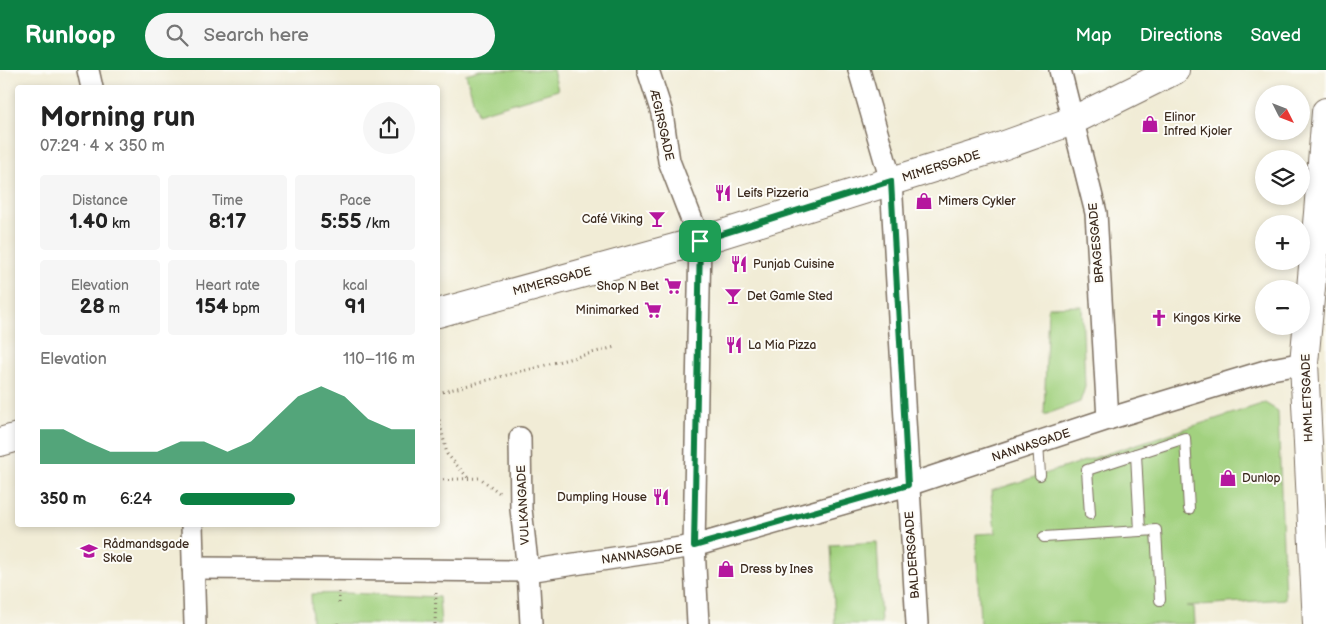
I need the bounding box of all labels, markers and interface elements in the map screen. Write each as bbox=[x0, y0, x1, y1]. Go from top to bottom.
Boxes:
search box bbox=[145, 13, 495, 58]
text: Runloop bbox=[25, 21, 115, 50]
icon: search bbox=[163, 21, 191, 49]
text: Search here bbox=[203, 24, 309, 47]
text: Map bbox=[1076, 25, 1112, 46]
text: Directions bbox=[1140, 25, 1222, 46]
text: Saved bbox=[1250, 25, 1301, 46]
north arrow bbox=[1255, 85, 1310, 140]
map controls bbox=[1255, 85, 1310, 335]
street label: ÆGIRSGADE bbox=[646, 87, 677, 162]
text: Morning run bbox=[40, 101, 195, 134]
button: share bbox=[363, 102, 415, 154]
place label: Elinor Infred Kjoler bbox=[1164, 110, 1232, 139]
shop icon: Elinor Infred Kjoler bbox=[1140, 114, 1160, 134]
text: 07:29 · 4 × 350 m bbox=[40, 137, 165, 156]
street label: MIMERSGADE bbox=[900, 147, 982, 185]
button: layers bbox=[1255, 150, 1310, 205]
restaurant icon: Leifs Pizzeria bbox=[713, 183, 733, 203]
place label: Leifs Pizzeria bbox=[737, 186, 809, 201]
shop icon: Mimers Cykler bbox=[914, 191, 934, 211]
text: Distance bbox=[72, 192, 128, 209]
text: Time bbox=[212, 192, 243, 209]
text: Pace bbox=[339, 192, 371, 209]
place label: Mimers Cykler bbox=[938, 194, 1016, 209]
street label: BRAGESGADE bbox=[1086, 202, 1107, 284]
text: 1.40 bbox=[69, 209, 108, 234]
text: 8:17 bbox=[208, 209, 247, 234]
text: 5:55 bbox=[320, 209, 362, 234]
bar icon: Café Viking bbox=[647, 209, 667, 229]
place label: Café Viking bbox=[582, 212, 643, 227]
text: km bbox=[108, 215, 130, 232]
text: /km bbox=[362, 215, 390, 232]
button: + bbox=[1255, 215, 1310, 270]
pin bbox=[679, 220, 721, 262]
icon: arrive bbox=[686, 227, 714, 255]
restaurant icon: Punjab Cuisine bbox=[729, 254, 749, 274]
place label: Punjab Cuisine bbox=[753, 257, 834, 272]
street label: MIMERSGADE bbox=[511, 264, 593, 299]
supermarket icon: Shop N Bet bbox=[663, 276, 683, 296]
text: Elevation bbox=[71, 277, 129, 294]
text: Heart rate bbox=[195, 277, 260, 294]
text: kcal bbox=[343, 277, 368, 294]
place label: Shop N Bet bbox=[597, 279, 659, 294]
button: − bbox=[1255, 280, 1310, 335]
bar icon: Det Gamle Sted bbox=[723, 286, 743, 306]
place label: Det Gamle Sted bbox=[747, 289, 833, 304]
text: 28 bbox=[80, 294, 105, 319]
text: 154 bbox=[195, 294, 228, 319]
text: 91 bbox=[345, 294, 366, 319]
text: m bbox=[105, 300, 120, 317]
text: bpm bbox=[228, 300, 260, 317]
supermarket icon: Minimarked bbox=[643, 300, 663, 320]
place label: Minimarked bbox=[576, 303, 639, 318]
church icon: Kingos Kirke bbox=[1149, 308, 1169, 328]
place label: Kingos Kirke bbox=[1173, 311, 1241, 326]
restaurant icon: La Mia Pizza bbox=[724, 335, 744, 355]
place label: La Mia Pizza bbox=[748, 338, 816, 353]
text: Elevation bbox=[40, 350, 107, 369]
text: 110–116 m bbox=[343, 350, 415, 369]
street label: HAMLETSGADE bbox=[1298, 353, 1317, 442]
street label: NANNASGADE bbox=[990, 426, 1072, 465]
street label: VULKANGADE bbox=[514, 465, 533, 545]
shop icon: Dunlop bbox=[1218, 468, 1238, 488]
place label: Dunlop bbox=[1242, 471, 1281, 486]
restaurant icon: Dumpling House bbox=[651, 487, 671, 507]
text: 350 m bbox=[40, 490, 87, 509]
text: 6:24 bbox=[120, 490, 152, 509]
place label: Dumpling House bbox=[557, 490, 647, 505]
street label: BALDERSGADE bbox=[902, 511, 923, 599]
place label: Rådmandsgade Skole bbox=[103, 537, 189, 566]
school or university icon: Rådmandsgade Skole bbox=[79, 541, 99, 561]
street label: NANNASGADE bbox=[601, 541, 684, 568]
shop icon: Dress by Ines bbox=[716, 559, 736, 579]
place label: Dress by Ines bbox=[740, 562, 813, 577]

